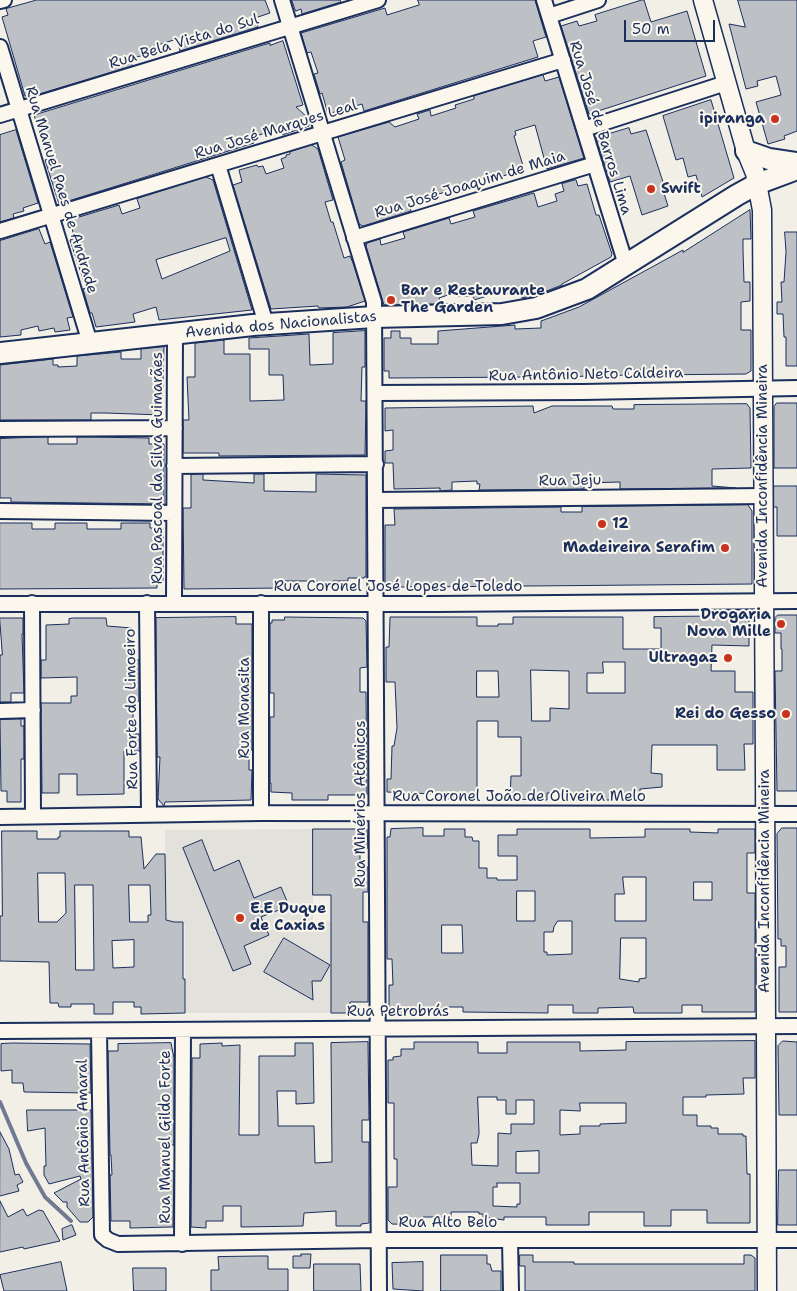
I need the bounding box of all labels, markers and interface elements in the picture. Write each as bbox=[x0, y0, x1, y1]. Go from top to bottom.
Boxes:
scale bar bbox=[627, 10, 718, 42]
street label: Rua Bela Vista do Sul bbox=[107, 11, 261, 73]
text: 50 m bbox=[632, 19, 670, 39]
street label: Rua José de Barros Lima bbox=[565, 39, 635, 217]
street label: Rua Manuel Paes de Andrade bbox=[21, 84, 101, 296]
street label: Rua José Marques Leal bbox=[192, 97, 360, 163]
place label: ipiranga bbox=[699, 110, 765, 128]
marker: ipiranga bbox=[769, 113, 781, 125]
street label: Rua José Joaquim de Maia bbox=[373, 147, 567, 223]
place label: Swift bbox=[661, 180, 701, 198]
marker: Swift bbox=[645, 183, 657, 195]
place label: Bar e Restaurante The Garden bbox=[401, 282, 545, 317]
marker: Bar e Restaurante The Garden bbox=[385, 294, 397, 306]
street label: Avenida dos Nacionalistas bbox=[184, 308, 378, 342]
street label: Rua Pascoal da Silva Guimarães bbox=[149, 352, 167, 584]
street label: Rua Antônio Neto Caldeira bbox=[489, 364, 683, 386]
street label: Avenida Inconfidência Mineira bbox=[754, 364, 772, 588]
street label: Rua Jeju bbox=[538, 471, 602, 491]
place label: 12 bbox=[612, 515, 629, 533]
marker: 12 bbox=[596, 518, 608, 530]
place label: Madeireira Serafim bbox=[563, 539, 715, 557]
marker: Madeireira Serafim bbox=[719, 542, 731, 554]
street label: Rua Coronel José Lopes de Toledo bbox=[274, 578, 522, 596]
place label: Drogaria Nova Mille bbox=[687, 606, 771, 641]
marker: Drogaria Nova Mille bbox=[775, 618, 787, 630]
street label: Rua Forte do Limoeiro bbox=[122, 628, 142, 790]
place label: Ultragaz bbox=[648, 649, 718, 667]
marker: Ultragaz bbox=[722, 652, 734, 664]
street label: Rua Monasita bbox=[236, 657, 254, 759]
place label: Rei do Gesso bbox=[675, 705, 776, 723]
marker: Rei do Gesso bbox=[780, 708, 792, 720]
street label: Rua Minérios Atômicos bbox=[352, 720, 370, 888]
street label: Avenida Inconfidência Mineira bbox=[756, 769, 774, 993]
street label: Rua Coronel João de Oliveira Melo bbox=[392, 788, 646, 806]
place label: E.E Duque de Caxias bbox=[250, 900, 326, 935]
marker: E.E Duque de Caxias bbox=[234, 912, 246, 924]
street label: Rua Petrobrás bbox=[347, 1003, 449, 1021]
street label: Rua Manuel Gildo Forte bbox=[157, 1050, 175, 1224]
street label: Rua Antônio Amaral bbox=[74, 1059, 94, 1207]
street label: Rua Alto Belo bbox=[399, 1214, 497, 1232]

